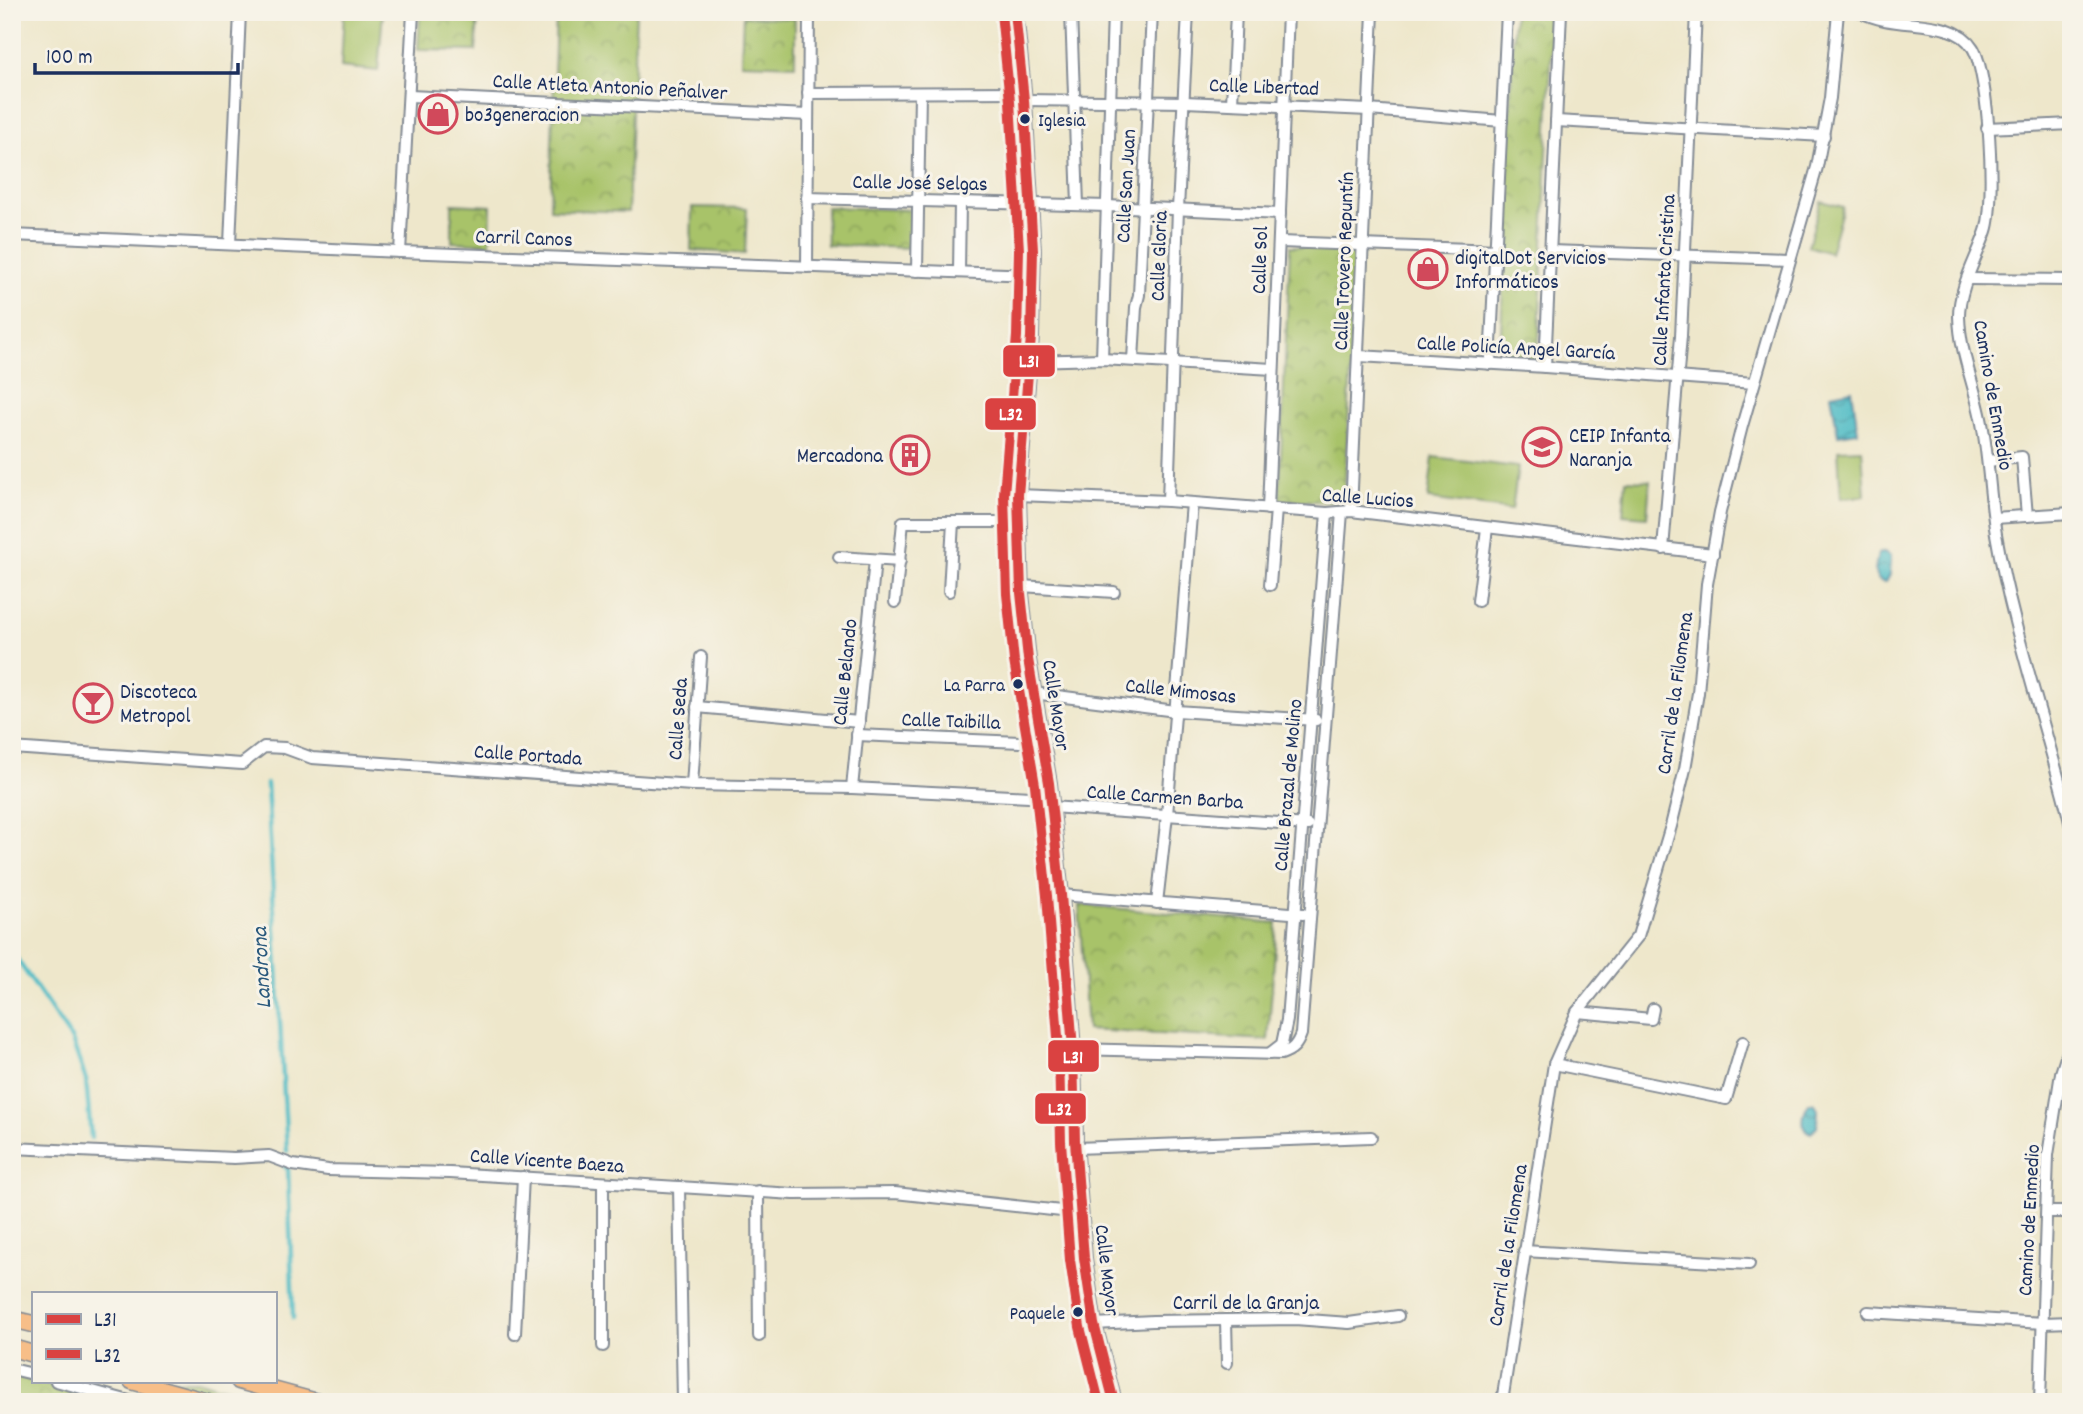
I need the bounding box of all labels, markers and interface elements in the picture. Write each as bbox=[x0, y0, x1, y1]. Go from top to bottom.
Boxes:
scale bar bbox=[35, 32, 238, 76]
text: 100 m bbox=[46, 44, 93, 74]
street label: Calle Atleta Antonio Peñalver bbox=[492, 68, 728, 110]
street label: Calle Libertad bbox=[1208, 72, 1320, 106]
shop icon: bo3generacion bbox=[417, 93, 459, 135]
place label: bo3generacion bbox=[465, 102, 579, 132]
place label: Iglesia bbox=[1038, 109, 1087, 136]
marker: Iglesia bbox=[1018, 112, 1032, 126]
street label: Calle San Juan bbox=[1110, 128, 1146, 244]
street label: Calle José Selgas bbox=[852, 169, 988, 201]
street label: Calle Trovero Repuntín bbox=[1328, 171, 1364, 351]
street label: Calle Infanta Cristina bbox=[1647, 192, 1686, 367]
street label: Calle Gloria bbox=[1144, 209, 1178, 302]
street label: Carril Canos bbox=[475, 223, 573, 257]
street label: Calle Sol bbox=[1246, 226, 1278, 295]
place label: digitalDot Servicios Informáticos bbox=[1455, 245, 1606, 299]
shop icon: digitalDot Servicios Informáticos bbox=[1407, 248, 1449, 290]
street label: Camino de Enmedio bbox=[1963, 318, 2019, 473]
street label: Calle Policía Angel García bbox=[1416, 330, 1617, 370]
line badge: L31 bbox=[1002, 344, 1056, 378]
text: L31 bbox=[1019, 350, 1039, 377]
line badge: L32 bbox=[984, 397, 1037, 431]
text: L32 bbox=[999, 403, 1023, 430]
place label: CEIP Infanta Naranja bbox=[1569, 423, 1672, 477]
school or university icon: CEIP Infanta Naranja bbox=[1521, 426, 1563, 468]
building icon: Mercadona bbox=[889, 434, 931, 476]
place label: Mercadona bbox=[797, 443, 884, 473]
street label: Calle Lucios bbox=[1321, 482, 1415, 518]
street label: Carril de la Filomena bbox=[1651, 609, 1703, 777]
street label: Calle Belando bbox=[826, 617, 868, 727]
street label: Calle Mayor bbox=[1032, 658, 1076, 753]
street label: Calle Mimosas bbox=[1124, 672, 1238, 714]
place label: La Parra bbox=[943, 674, 1006, 701]
street label: Calle Seda bbox=[662, 676, 698, 761]
marker: La Parra bbox=[1011, 677, 1025, 691]
place label: Discoteca Metropol bbox=[120, 679, 198, 733]
bar icon: Discoteca Metropol bbox=[72, 682, 114, 724]
street label: Calle Brazal de Molino bbox=[1268, 698, 1312, 873]
street label: Calle Taibilla bbox=[901, 706, 1002, 740]
street label: Calle Portada bbox=[473, 738, 584, 776]
street label: Calle Carmen Barba bbox=[1085, 779, 1245, 820]
water label: Landrona bbox=[245, 925, 282, 1010]
line badge: L31 bbox=[1047, 1039, 1100, 1073]
text: L31 bbox=[1063, 1046, 1083, 1073]
line badge: L32 bbox=[1034, 1092, 1087, 1125]
text: L32 bbox=[1048, 1098, 1072, 1125]
street label: Calle Vicente Baeza bbox=[469, 1143, 626, 1183]
street label: Camino de Enmedio bbox=[2012, 1143, 2050, 1297]
street label: Carril de la Filomena bbox=[1482, 1161, 1538, 1329]
street label: Calle Mayor bbox=[1085, 1223, 1126, 1318]
street label: Carril de la Granja bbox=[1173, 1290, 1320, 1320]
legend bbox=[32, 1292, 276, 1382]
place label: Paquele bbox=[1010, 1302, 1065, 1329]
marker: Paquele bbox=[1071, 1305, 1085, 1319]
text: L31 bbox=[94, 1307, 117, 1337]
text: L32 bbox=[94, 1343, 121, 1373]

